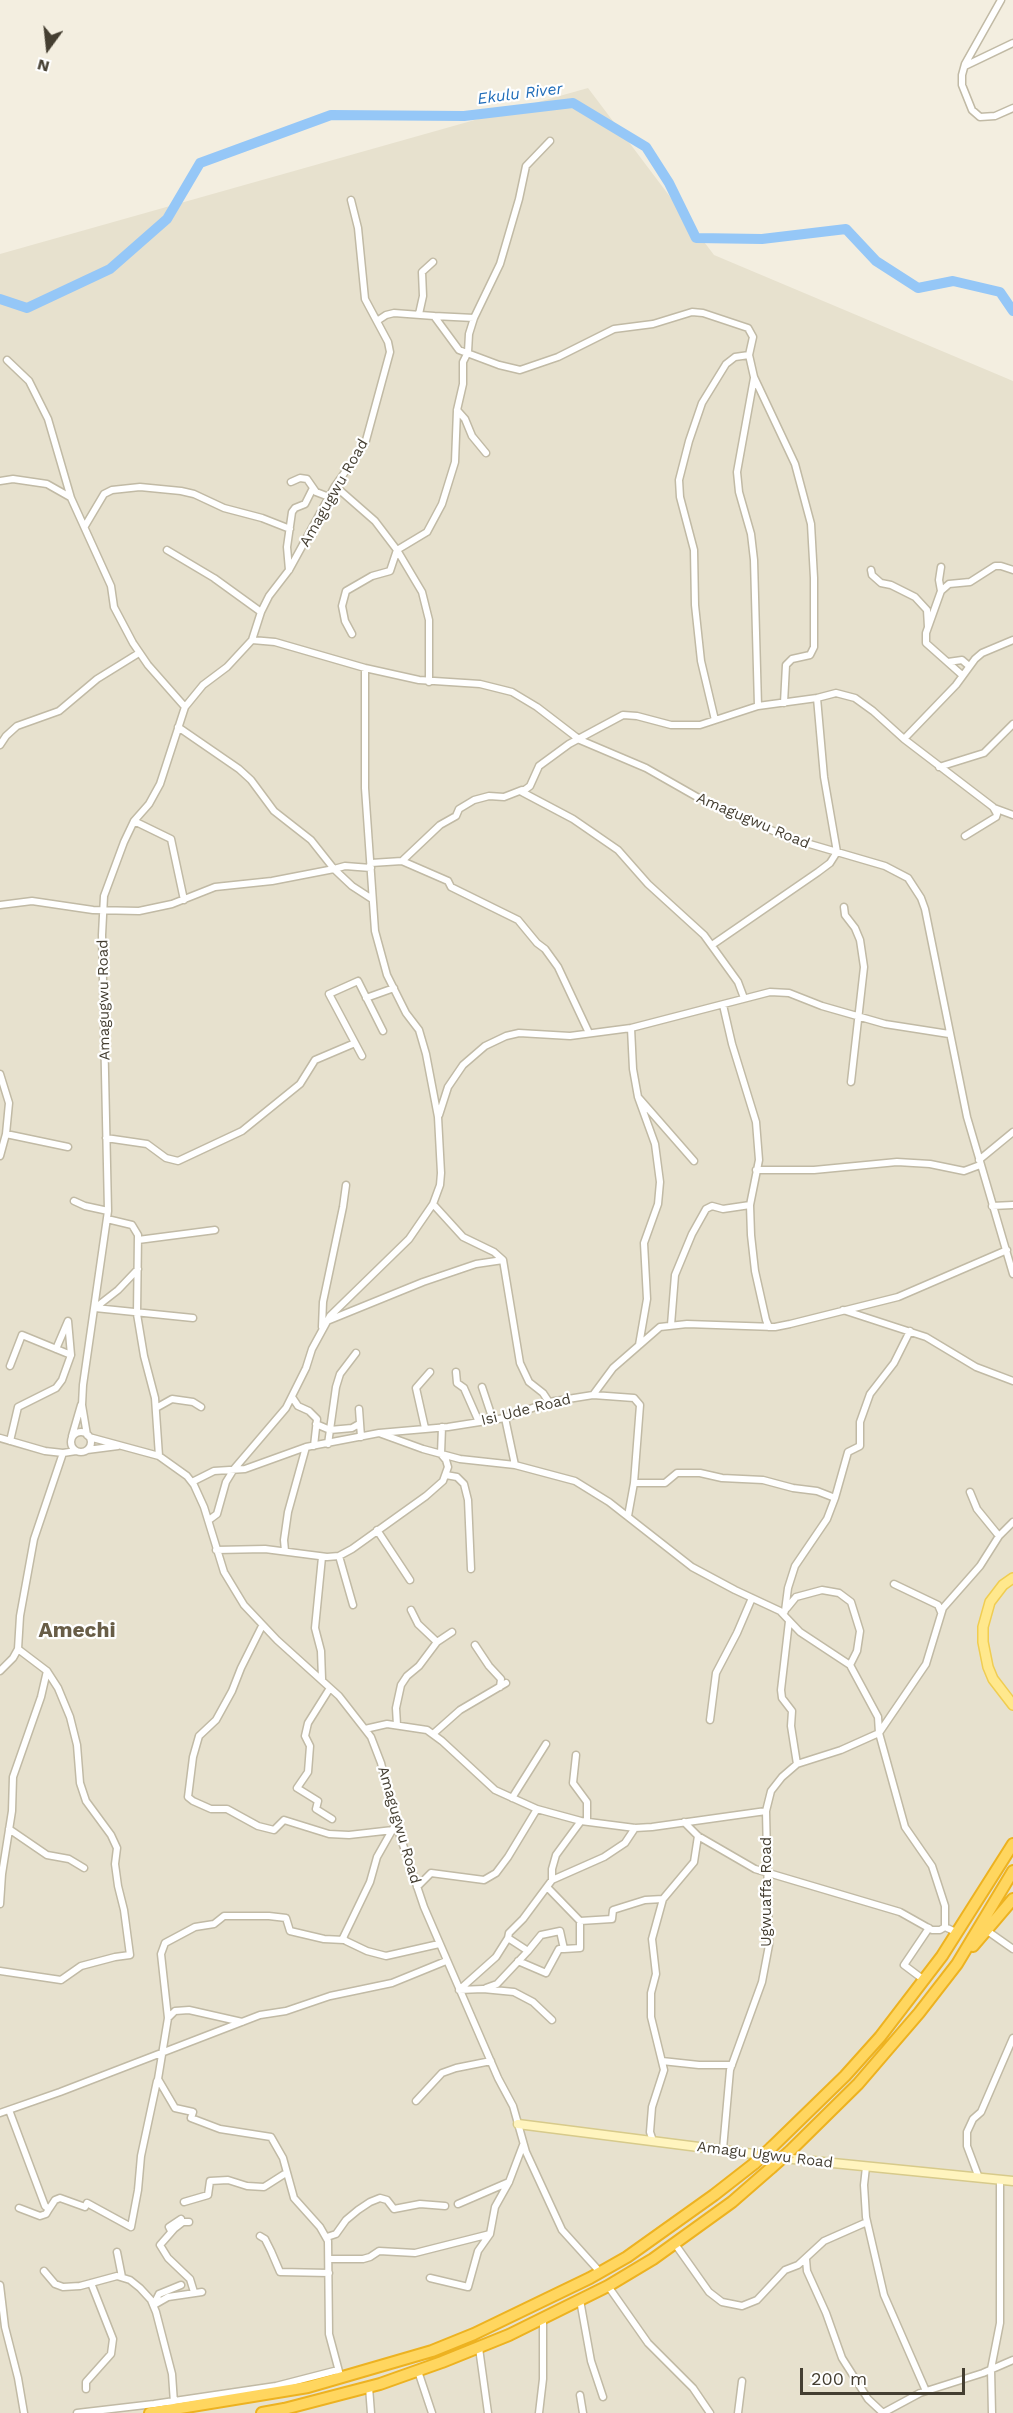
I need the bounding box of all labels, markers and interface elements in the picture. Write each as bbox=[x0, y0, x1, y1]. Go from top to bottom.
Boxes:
north arrow bbox=[18, 18, 78, 78]
text: N bbox=[35, 55, 51, 77]
water label: Ekulu River bbox=[476, 79, 564, 109]
street label: Amagugwu Road bbox=[296, 436, 372, 550]
street label: Amagugwu Road bbox=[694, 789, 812, 853]
street label: Amagugwu Road bbox=[94, 939, 114, 1061]
street label: Isi Ude Road bbox=[479, 1390, 573, 1430]
district label: Amechi bbox=[38, 1618, 116, 1644]
street label: Amagugwu Road bbox=[374, 1764, 424, 1886]
street label: Ugwuaffa Road bbox=[758, 1837, 776, 1947]
street label: Amagu Ugwu Road bbox=[696, 2138, 834, 2172]
scale bar bbox=[803, 2356, 968, 2394]
text: 200 m bbox=[811, 2368, 867, 2389]

